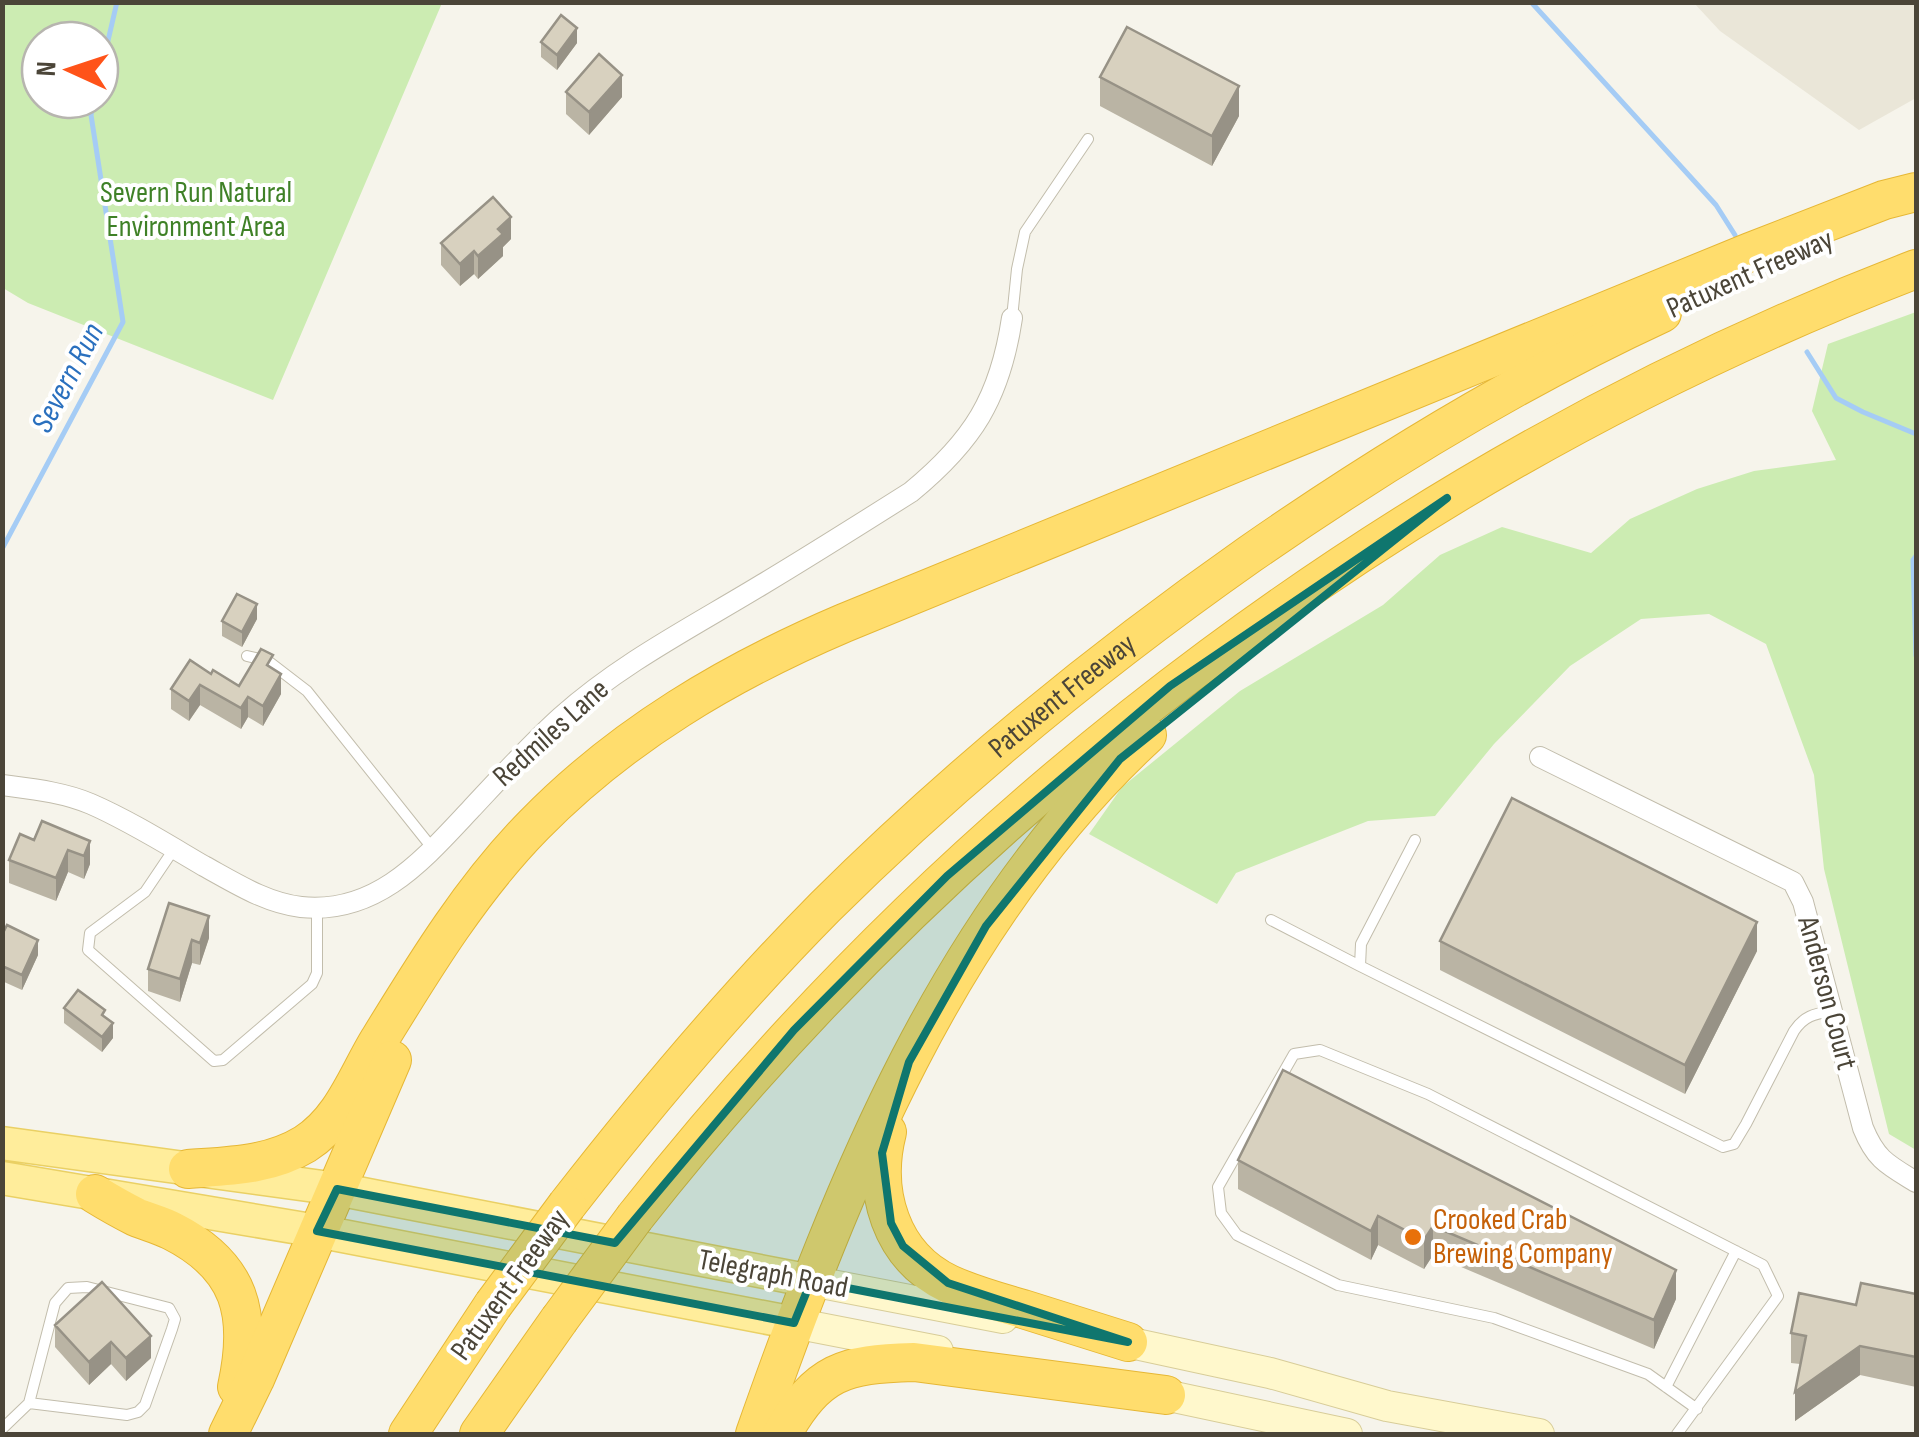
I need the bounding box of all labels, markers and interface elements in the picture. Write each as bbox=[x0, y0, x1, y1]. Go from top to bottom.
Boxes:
north arrow bbox=[20, 20, 120, 120]
text: N bbox=[30, 60, 63, 77]
park label: Severn Run Natural Environment Area bbox=[100, 175, 292, 245]
street label: Patuxent Freeway bbox=[1661, 221, 1839, 327]
water label: Severn Run bbox=[23, 317, 113, 439]
street label: Patuxent Freeway bbox=[982, 626, 1143, 766]
street label: Redmiles Lane bbox=[486, 672, 616, 794]
street label: Anderson Court bbox=[1789, 911, 1865, 1074]
street label: Patuxent Freeway bbox=[443, 1202, 577, 1368]
place label: Crooked Crab Brewing Company bbox=[1433, 1202, 1613, 1272]
marker: Crooked Crab Brewing Company bbox=[1402, 1226, 1424, 1248]
street label: Telegraph Road bbox=[695, 1242, 851, 1306]

